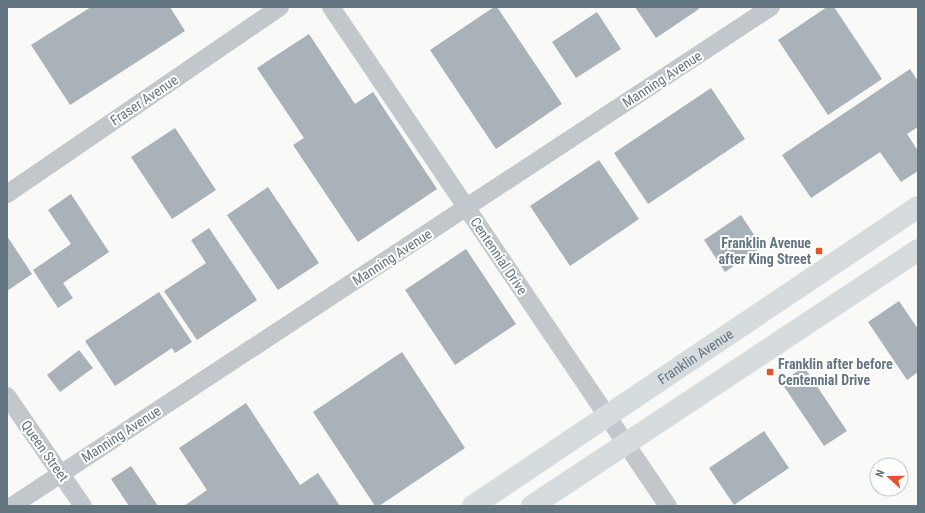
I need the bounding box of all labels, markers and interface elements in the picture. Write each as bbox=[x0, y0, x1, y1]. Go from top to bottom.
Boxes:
street label: Manning Avenue bbox=[619, 47, 705, 111]
street label: Fraser Avenue bbox=[107, 71, 181, 128]
street label: Centennial Drive bbox=[467, 214, 531, 298]
street label: Manning Avenue bbox=[349, 225, 435, 289]
place label: Franklin Avenue after King Street bbox=[718, 235, 811, 267]
marker: Franklin Avenue after King Street bbox=[814, 246, 824, 256]
street label: Franklin Avenue bbox=[655, 325, 736, 387]
place label: Franklin after before Centennial Drive bbox=[778, 356, 893, 388]
marker: Franklin after before Centennial Drive bbox=[765, 367, 775, 377]
street label: Manning Avenue bbox=[78, 402, 164, 466]
street label: Queen Street bbox=[18, 417, 72, 485]
north arrow bbox=[869, 457, 909, 497]
text: N bbox=[873, 468, 887, 479]

